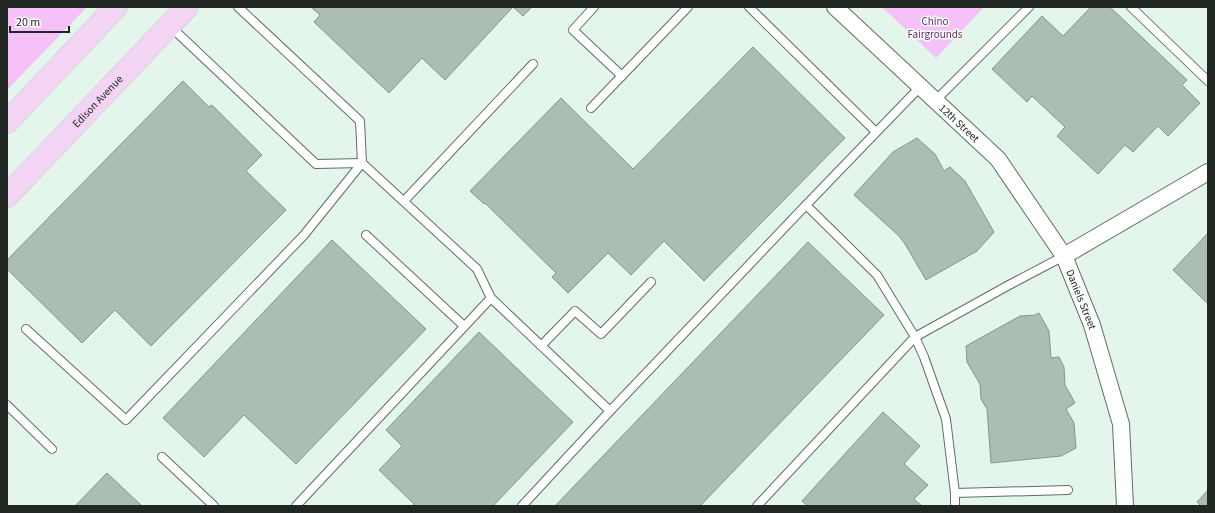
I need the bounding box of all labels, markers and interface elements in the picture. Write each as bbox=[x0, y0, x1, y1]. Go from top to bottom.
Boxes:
scale bar bbox=[10, 8, 69, 34]
text: 20 m bbox=[16, 14, 40, 31]
park label: Chino Fairgrounds bbox=[908, 14, 963, 42]
street label: Edison Avenue bbox=[69, 71, 126, 131]
street label: 12th Street bbox=[936, 100, 983, 146]
street label: Daniels Street bbox=[1063, 267, 1100, 331]

